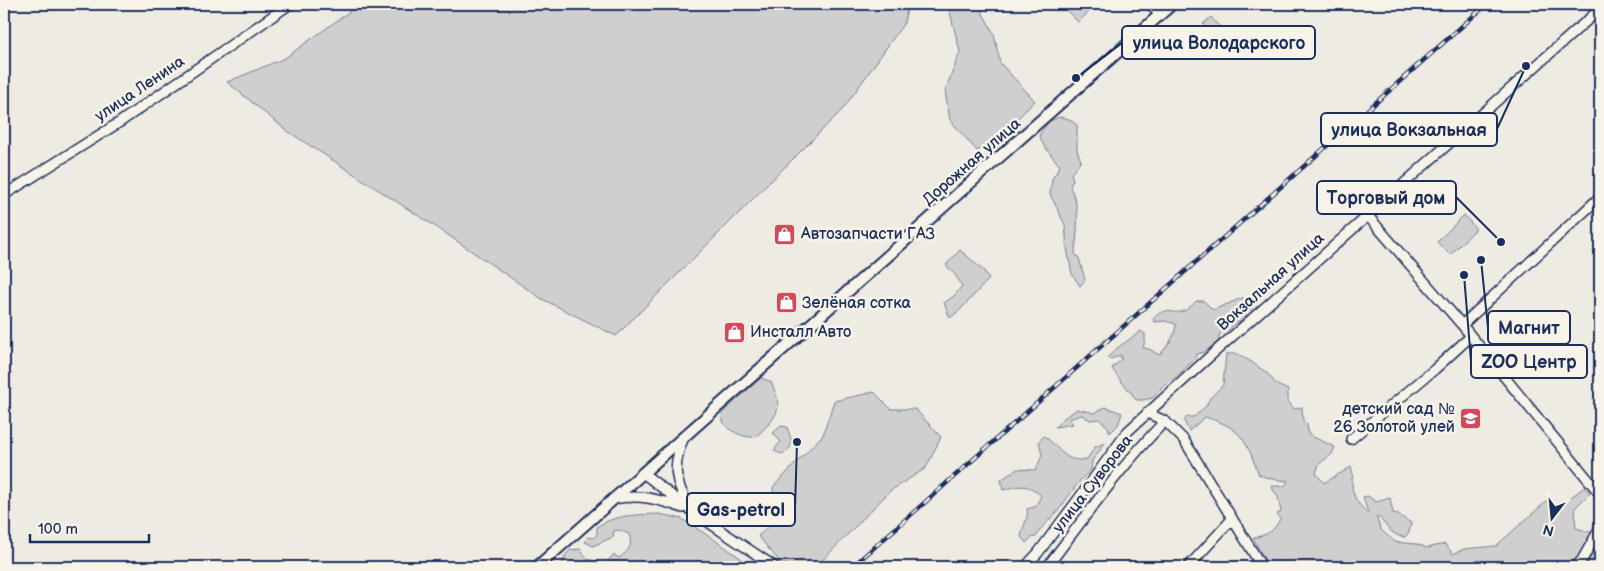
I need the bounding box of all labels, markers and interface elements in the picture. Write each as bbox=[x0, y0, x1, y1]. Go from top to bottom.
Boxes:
callout: улица Володарского bbox=[1122, 26, 1315, 59]
text: улица Володарского bbox=[1133, 33, 1305, 54]
street label: улица Ленина bbox=[91, 52, 189, 126]
callout: улица Вокзальная bbox=[1321, 113, 1497, 146]
street label: Дорожная улица bbox=[919, 114, 1025, 210]
text: улица Вокзальная bbox=[1331, 120, 1487, 141]
callout: Торговый дом bbox=[1317, 181, 1456, 214]
text: Торговый дом bbox=[1327, 188, 1445, 209]
shop icon: Автозапчасти ГАЗ bbox=[773, 222, 797, 246]
place label: Автозапчасти ГАЗ bbox=[800, 225, 935, 244]
street label: Вокзальная улица bbox=[1214, 229, 1329, 335]
shop icon: Зелёная сотка bbox=[774, 291, 798, 315]
place label: Зелёная сотка bbox=[802, 294, 911, 313]
callout: Магнит bbox=[1488, 311, 1570, 344]
text: Магнит bbox=[1498, 318, 1560, 339]
shop icon: Инсталл Авто bbox=[722, 320, 746, 344]
place label: Инсталл Авто bbox=[750, 323, 851, 342]
callout: ZOO Центр bbox=[1471, 345, 1587, 378]
text: ZOO Центр bbox=[1481, 352, 1577, 373]
place label: детский сад № 26 Золотой улей bbox=[1333, 400, 1455, 437]
school or university icon: детский сад № 26 Золотой улей bbox=[1459, 406, 1483, 430]
street label: улица Суворова bbox=[1049, 431, 1137, 537]
callout: Gas-petrol bbox=[687, 493, 795, 526]
north arrow bbox=[1526, 494, 1576, 544]
text: Gas-petrol bbox=[697, 500, 785, 521]
scale bar bbox=[30, 511, 149, 543]
text: 100 m bbox=[38, 520, 78, 539]
text: N bbox=[1541, 520, 1556, 540]

